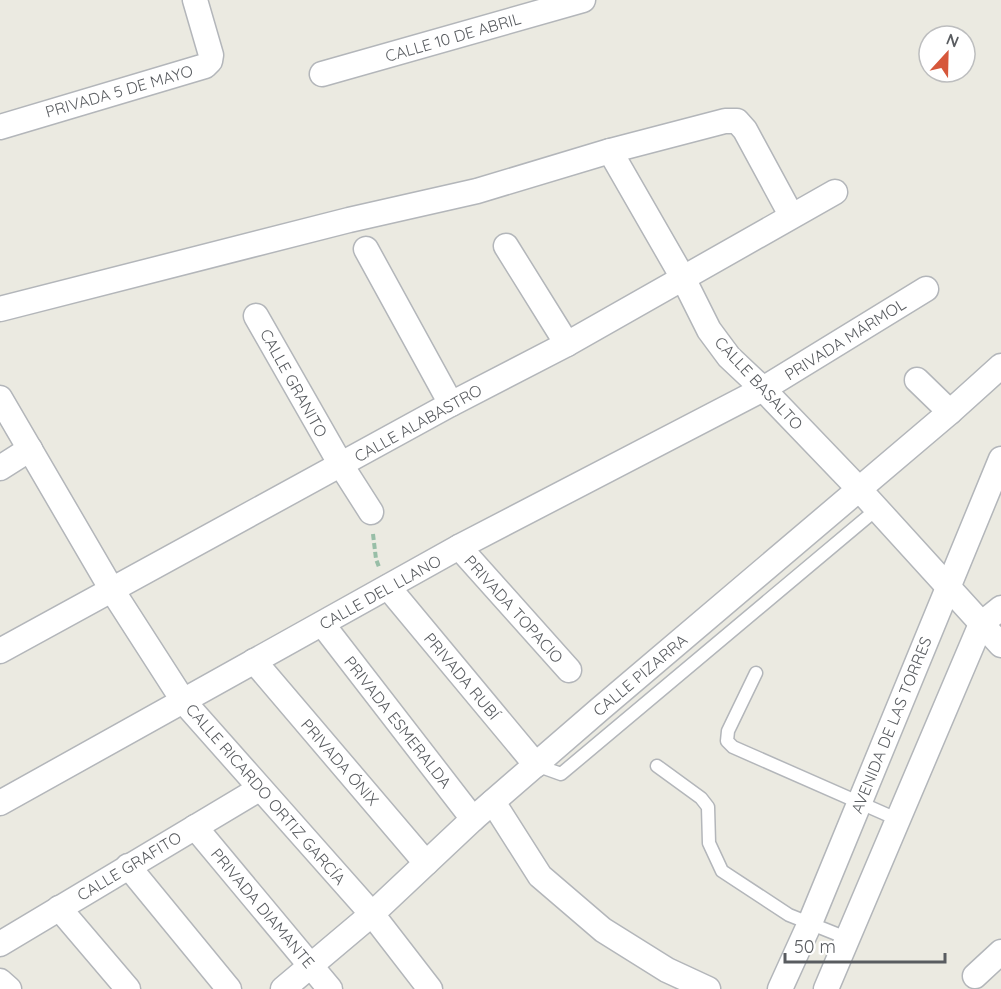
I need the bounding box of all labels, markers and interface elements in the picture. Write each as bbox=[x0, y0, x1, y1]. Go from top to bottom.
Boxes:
street label: CALLE 10 DE ABRIL bbox=[383, 8, 524, 66]
north arrow bbox=[917, 24, 977, 84]
text: N bbox=[943, 29, 962, 52]
street label: PRIVADA 5 DE MAYO bbox=[43, 60, 195, 122]
street label: PRIVADA MÁRMOL bbox=[781, 293, 910, 384]
street label: CALLE GRANITO bbox=[256, 325, 332, 441]
street label: CALLE BASALTO bbox=[711, 332, 807, 434]
street label: CALLE ALABASTRO bbox=[351, 380, 485, 466]
street label: CALLE DEL LLANO bbox=[316, 550, 444, 634]
street label: PRIVADA TOPACIO bbox=[460, 551, 568, 667]
street label: PRIVADA RUBÍ bbox=[420, 628, 505, 724]
street label: CALLE PIZARRA bbox=[589, 630, 691, 720]
street label: AVENIDA DE LAS TORRES bbox=[846, 634, 936, 816]
street label: PRIVADA ESMERALDA bbox=[340, 652, 456, 792]
street label: CALLE RICARDO ORTIZ GARCÍA bbox=[182, 699, 350, 889]
street label: PRIVADA ÓNIX bbox=[297, 715, 383, 810]
street label: CALLE GRAFITO bbox=[73, 827, 185, 905]
street label: PRIVADA DIAMANTE bbox=[207, 844, 319, 972]
scale bar bbox=[785, 926, 946, 964]
text: 50 m bbox=[794, 935, 836, 958]

